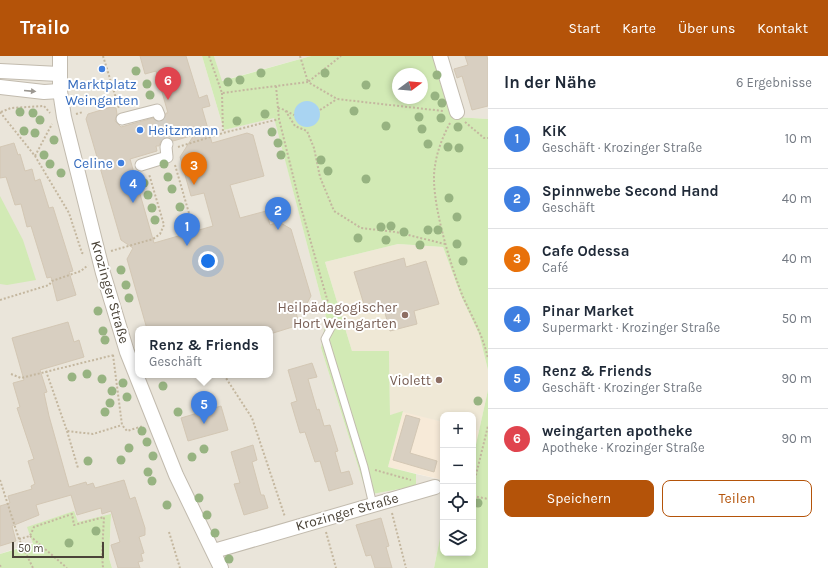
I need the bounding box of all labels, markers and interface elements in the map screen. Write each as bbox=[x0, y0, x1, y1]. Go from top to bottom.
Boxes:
text: Trailo bbox=[20, 17, 70, 39]
text: Start bbox=[568, 20, 600, 37]
text: Karte bbox=[622, 20, 656, 37]
text: Über uns bbox=[678, 20, 735, 37]
text: Kontakt bbox=[757, 20, 808, 37]
marker: Marktplatz Weingarten bbox=[97, 64, 107, 74]
pin: 6 bbox=[155, 67, 181, 100]
north arrow bbox=[392, 68, 428, 104]
text: In der Nähe bbox=[504, 72, 596, 92]
text: 6 Ergebnisse bbox=[736, 75, 812, 90]
place label: Marktplatz Weingarten bbox=[65, 76, 139, 109]
one-way arrow bbox=[24, 88, 36, 94]
place label: Heitzmann bbox=[148, 122, 218, 139]
text: KiK bbox=[542, 122, 567, 140]
marker: Heitzmann bbox=[135, 125, 145, 135]
text: 1 bbox=[515, 131, 519, 146]
text: 10 m bbox=[785, 131, 812, 146]
text: Geschäft · Krozinger Straße bbox=[542, 140, 702, 155]
pin: 3 bbox=[181, 152, 207, 185]
place label: Celine bbox=[73, 155, 113, 172]
marker: Celine bbox=[116, 158, 126, 168]
pin: 4 bbox=[120, 170, 146, 203]
text: Spinnwebe Second Hand bbox=[542, 182, 719, 200]
text: 2 bbox=[513, 191, 521, 206]
text: 40 m bbox=[782, 191, 812, 206]
pin: 2 bbox=[265, 197, 291, 230]
text: Geschäft bbox=[542, 200, 595, 215]
pin: 1 bbox=[174, 213, 200, 246]
street label: Krozinger Straße bbox=[87, 239, 133, 345]
text: Cafe Odessa bbox=[542, 242, 630, 260]
your location bbox=[198, 251, 218, 271]
text: 3 bbox=[513, 251, 521, 266]
text: 40 m bbox=[782, 251, 812, 266]
text: Café bbox=[542, 260, 568, 275]
place label: Heilpädagogischer Hort Weingarten bbox=[278, 299, 398, 332]
text: Pinar Market bbox=[542, 302, 634, 320]
marker: Heilpädagogischer Hort Weingarten bbox=[400, 310, 410, 320]
text: 4 bbox=[513, 311, 521, 326]
text: 50 m bbox=[782, 311, 812, 326]
text: Supermarkt · Krozinger Straße bbox=[542, 320, 720, 335]
popup bbox=[135, 326, 273, 378]
text: Renz & Friends bbox=[149, 336, 259, 354]
text: Geschäft bbox=[149, 354, 202, 369]
text: Renz & Friends bbox=[542, 362, 652, 380]
text: 5 bbox=[513, 371, 521, 386]
text: 90 m bbox=[781, 371, 812, 386]
place label: Violett bbox=[390, 372, 431, 389]
marker: Violett bbox=[434, 375, 444, 385]
text: Geschäft · Krozinger Straße bbox=[542, 380, 702, 395]
pin: 5 bbox=[191, 391, 217, 424]
map controls bbox=[440, 412, 476, 556]
button: + bbox=[440, 412, 476, 448]
text: weingarten apotheke bbox=[542, 422, 692, 440]
text: 6 bbox=[513, 431, 521, 446]
text: 90 m bbox=[781, 431, 812, 446]
text: Apotheke · Krozinger Straße bbox=[542, 440, 705, 455]
button: − bbox=[440, 448, 476, 484]
button: Speichern bbox=[504, 480, 654, 517]
button: Teilen bbox=[662, 480, 812, 517]
button: locate bbox=[440, 484, 476, 520]
street label: Krozinger Straße bbox=[294, 489, 400, 535]
button: layers bbox=[440, 520, 476, 556]
scale bar bbox=[12, 540, 104, 559]
text: 50 m bbox=[18, 542, 44, 555]

